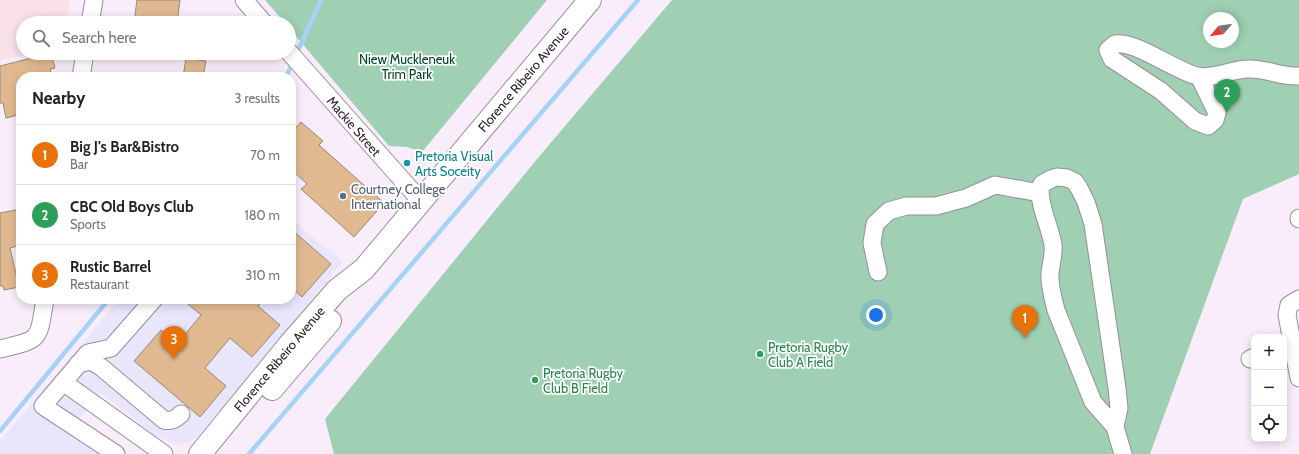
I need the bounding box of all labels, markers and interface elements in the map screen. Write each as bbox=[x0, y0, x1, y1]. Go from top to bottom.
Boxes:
north arrow bbox=[1203, 12, 1239, 48]
search box bbox=[16, 16, 296, 60]
street label: Florence Ribeiro Avenue bbox=[474, 23, 572, 135]
icon: search bbox=[30, 27, 52, 49]
text: Search here bbox=[62, 29, 137, 47]
park label: Niew Muckleneuk Trim Park bbox=[359, 51, 455, 82]
pin: 2 bbox=[1214, 79, 1240, 112]
text: Nearby bbox=[32, 88, 85, 108]
text: 3 results bbox=[234, 90, 280, 106]
street label: Mackie Street bbox=[324, 93, 385, 160]
text: Big J's Bar&Bistro bbox=[70, 138, 179, 156]
text: 1 bbox=[43, 147, 47, 163]
text: 70 m bbox=[250, 147, 280, 163]
place label: Pretoria Visual Arts Soceity bbox=[415, 148, 493, 179]
text: Bar bbox=[70, 156, 88, 172]
marker: Pretoria Visual Arts Soceity bbox=[402, 158, 412, 168]
place label: Courtney College International bbox=[351, 181, 446, 212]
marker: Courtney College International bbox=[338, 191, 348, 201]
text: CBC Old Boys Club bbox=[70, 198, 193, 216]
text: 2 bbox=[42, 207, 48, 223]
text: 180 m bbox=[244, 207, 280, 223]
text: Sports bbox=[70, 216, 106, 232]
text: Rustic Barrel bbox=[70, 258, 151, 276]
text: 3 bbox=[41, 267, 49, 283]
text: 310 m bbox=[245, 267, 280, 283]
text: Restaurant bbox=[70, 276, 129, 292]
street label: Florence Ribeiro Avenue bbox=[230, 303, 328, 415]
your location bbox=[866, 305, 886, 325]
pin: 1 bbox=[1012, 305, 1038, 338]
pin: 3 bbox=[161, 326, 187, 359]
map controls bbox=[1251, 334, 1287, 442]
button: + bbox=[1251, 334, 1287, 370]
place label: Pretoria Rugby Club A Field bbox=[768, 339, 848, 370]
marker: Pretoria Rugby Club A Field bbox=[755, 349, 765, 359]
place label: Pretoria Rugby Club B Field bbox=[543, 365, 623, 396]
button: − bbox=[1251, 370, 1287, 406]
marker: Pretoria Rugby Club B Field bbox=[530, 375, 540, 385]
button: locate bbox=[1251, 406, 1287, 442]

